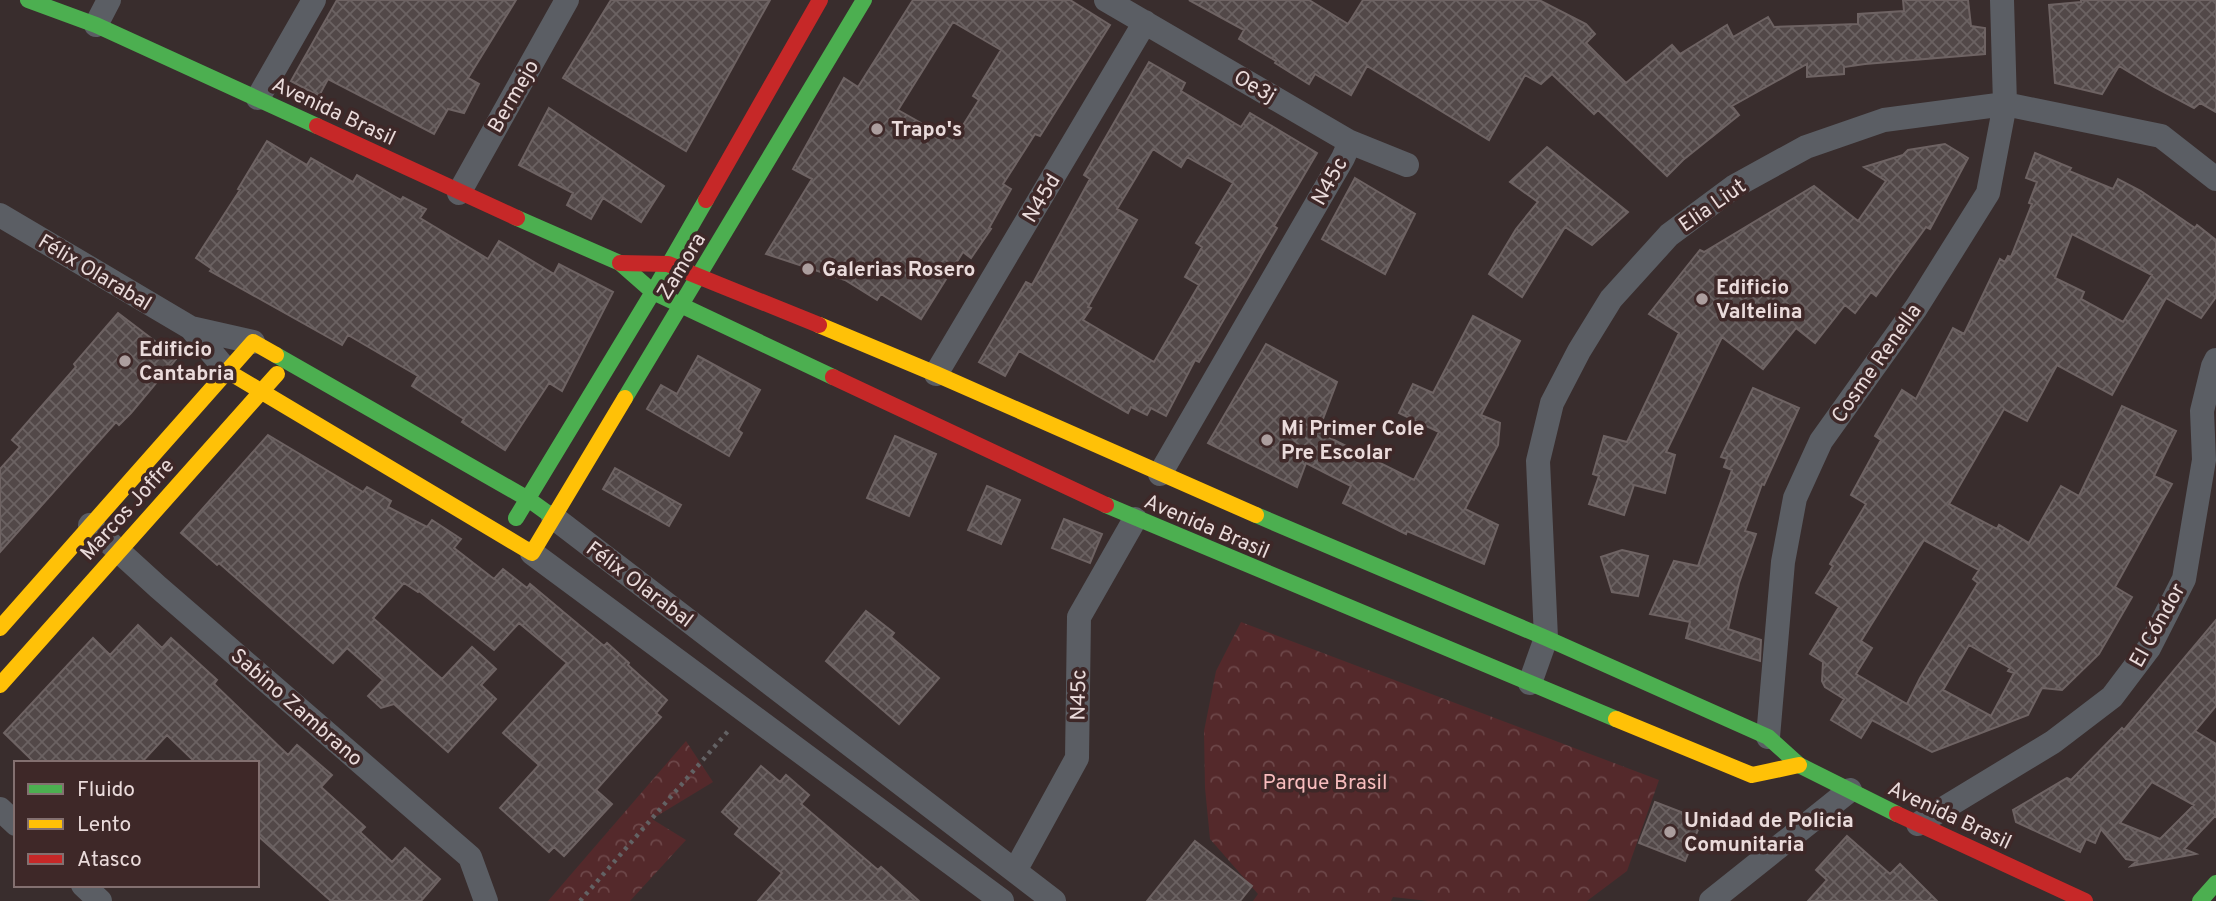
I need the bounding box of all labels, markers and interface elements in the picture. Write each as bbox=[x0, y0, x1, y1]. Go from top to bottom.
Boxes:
street label: Bermejo bbox=[483, 55, 546, 138]
street label: Oe3j bbox=[1228, 65, 1280, 110]
street label: Avenida Brasil bbox=[267, 72, 400, 153]
place label: Trapo's bbox=[891, 117, 962, 144]
marker: Trapo's bbox=[869, 121, 885, 137]
street label: N45c bbox=[1306, 153, 1354, 211]
street label: N45d bbox=[1017, 169, 1067, 228]
street label: Elia Liut bbox=[1674, 173, 1752, 239]
street label: Zamora bbox=[652, 228, 713, 305]
street label: Félix Olarabal bbox=[33, 229, 156, 318]
place label: Galerias Rosero bbox=[822, 257, 975, 284]
marker: Galerias Rosero bbox=[800, 261, 816, 277]
place label: Edificio Valtelina bbox=[1716, 275, 1803, 326]
marker: Edificio Valtelina bbox=[1694, 291, 1710, 307]
street label: Cosme Renella bbox=[1826, 299, 1928, 429]
place label: Edificio Cantabria bbox=[139, 337, 234, 388]
marker: Edificio Cantabria bbox=[117, 353, 133, 369]
place label: Mi Primer Cole Pre Escolar bbox=[1281, 416, 1425, 467]
marker: Mi Primer Cole Pre Escolar bbox=[1259, 432, 1275, 448]
street label: Marcos Joffre bbox=[75, 453, 181, 567]
street label: Avenida Brasil bbox=[1140, 489, 1273, 566]
street label: Félix Olarabal bbox=[580, 536, 698, 634]
street label: El Cóndor bbox=[2124, 579, 2192, 673]
street label: Sabino Zambrano bbox=[224, 643, 368, 773]
street label: N45c bbox=[1066, 669, 1093, 721]
legend bbox=[14, 761, 259, 887]
park label: Parque Brasil bbox=[1263, 770, 1387, 797]
street label: Avenida Brasil bbox=[1883, 776, 2016, 857]
text: Fluido bbox=[77, 777, 135, 804]
place label: Unidad de Policia Comunitaria bbox=[1684, 808, 1854, 859]
text: Lento bbox=[77, 812, 131, 839]
marker: Unidad de Policia Comunitaria bbox=[1662, 824, 1678, 840]
text: Atasco bbox=[77, 847, 142, 874]

